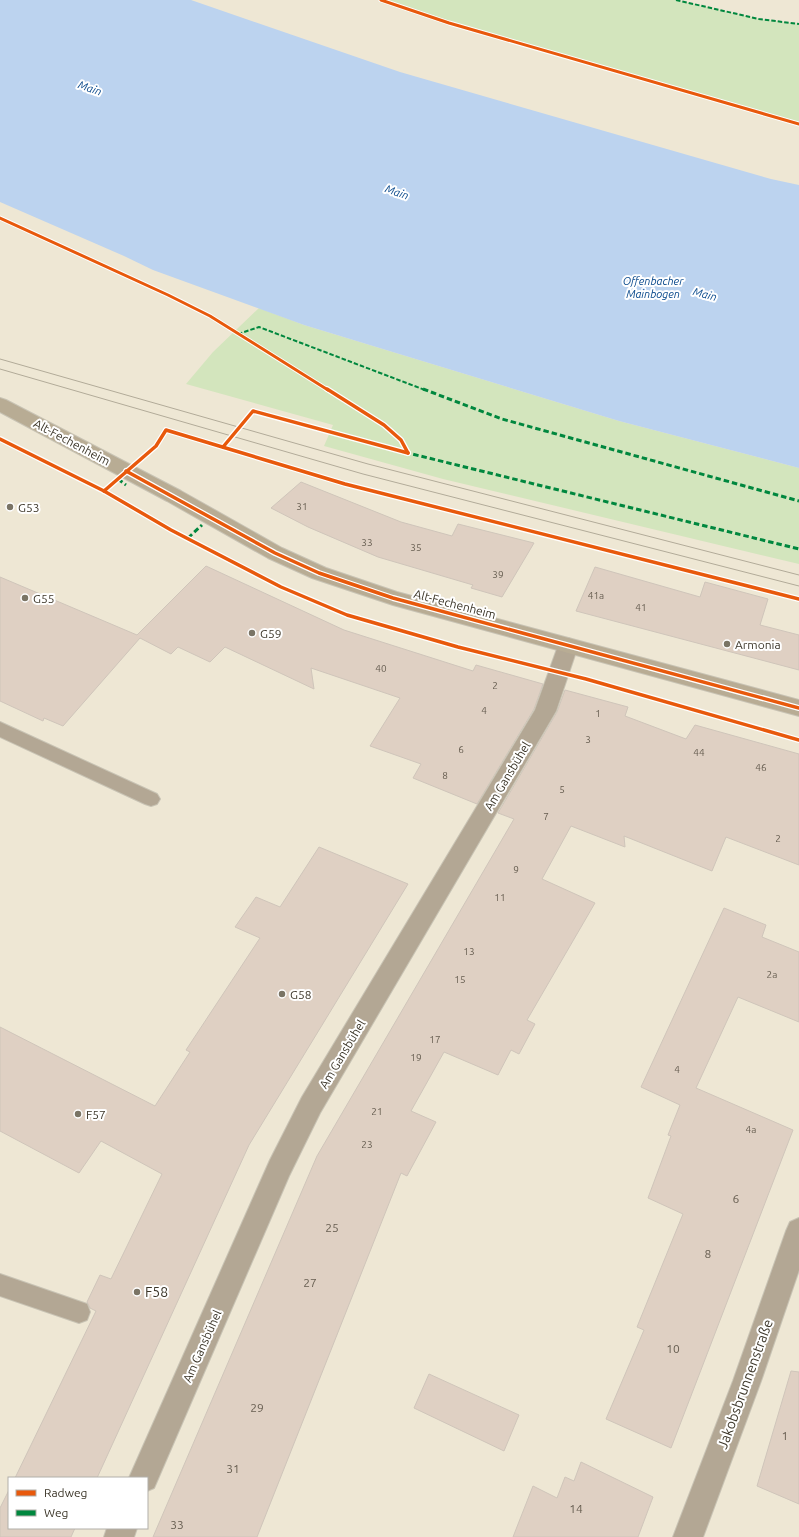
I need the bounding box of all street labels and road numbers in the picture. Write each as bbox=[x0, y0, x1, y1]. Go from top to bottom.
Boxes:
street label: Alt-Fechenheim bbox=[32, 416, 112, 468]
street label: Alt-Fechenheim bbox=[413, 587, 497, 621]
street label: Am Gansbühel bbox=[481, 739, 533, 813]
street label: Am Gansbühel bbox=[316, 1017, 368, 1091]
street label: Am Gansbühel bbox=[180, 1308, 224, 1384]
street label: Jakobsbrunnenstraße bbox=[714, 1317, 776, 1451]

